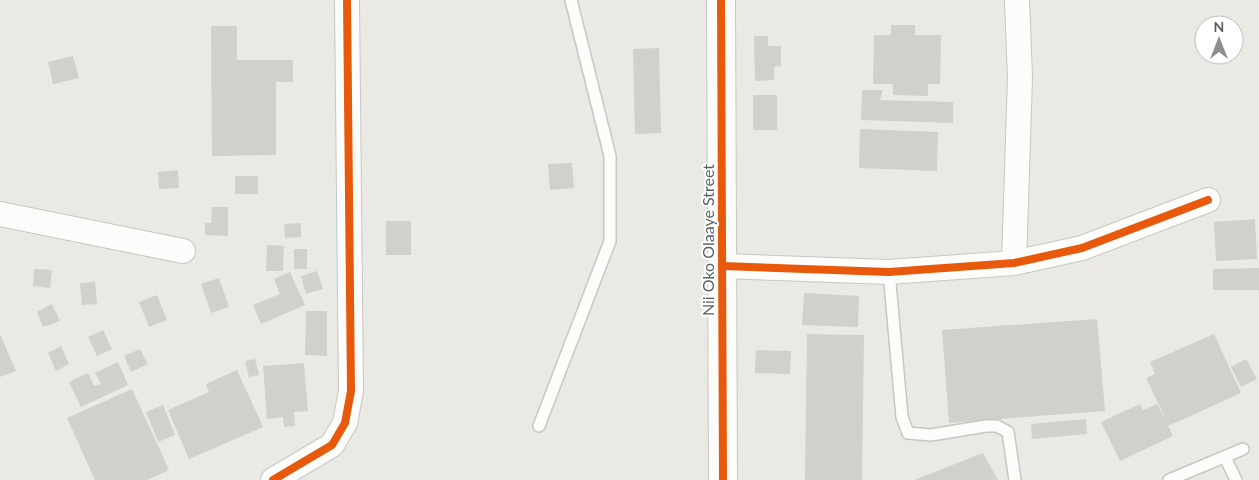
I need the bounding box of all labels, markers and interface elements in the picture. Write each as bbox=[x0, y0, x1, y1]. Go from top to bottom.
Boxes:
north arrow bbox=[1194, 15, 1244, 65]
text: N bbox=[1214, 18, 1224, 35]
street label: Nii Oko Olaaye Street bbox=[698, 164, 717, 316]

